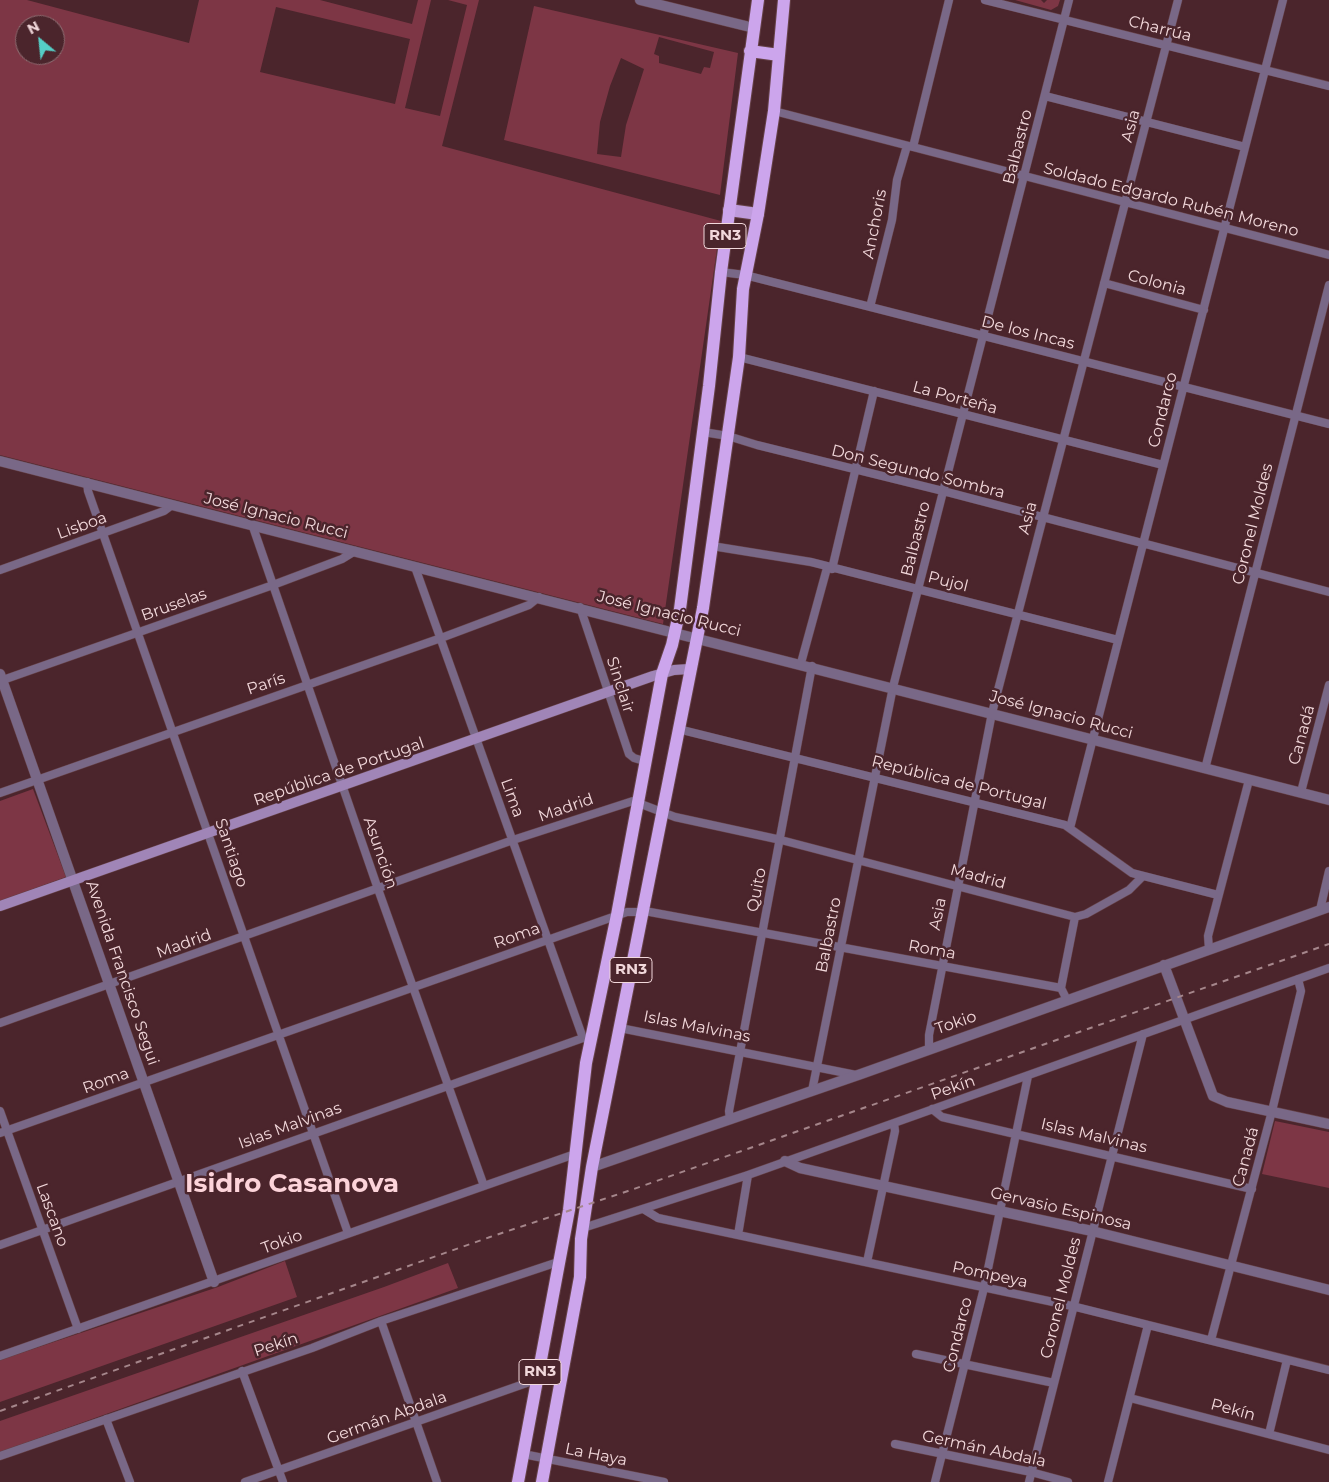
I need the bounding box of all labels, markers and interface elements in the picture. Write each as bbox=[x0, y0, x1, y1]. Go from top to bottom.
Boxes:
street label: Charrúa bbox=[1126, 12, 1194, 46]
north arrow bbox=[15, 15, 65, 65]
text: N bbox=[24, 17, 43, 38]
street label: Balbastro bbox=[999, 108, 1037, 186]
street label: Asia bbox=[1117, 108, 1145, 144]
street label: Soldado Edgardo Rubén Moreno bbox=[1041, 159, 1301, 241]
street label: Anchoris bbox=[859, 188, 891, 260]
road number: RN3 bbox=[704, 224, 746, 248]
street label: Colonia bbox=[1126, 266, 1188, 300]
street label: De los Incas bbox=[979, 312, 1077, 354]
street label: Condarco bbox=[1144, 370, 1182, 450]
street label: La Porteña bbox=[910, 377, 1000, 419]
street label: Don Segundo Sombra bbox=[829, 441, 1007, 503]
street label: Coronel Moldes bbox=[1229, 461, 1277, 587]
street label: José Ignacio Rucci bbox=[202, 489, 350, 543]
street label: Balbastro bbox=[897, 500, 935, 578]
street label: Asia bbox=[1014, 500, 1042, 536]
street label: Lisboa bbox=[54, 508, 110, 544]
street label: Pujol bbox=[926, 568, 970, 596]
street label: Bruselas bbox=[139, 584, 209, 626]
street label: José Ignacio Rucci bbox=[595, 587, 743, 641]
street label: Sinclair bbox=[602, 654, 638, 716]
street label: París bbox=[244, 669, 288, 699]
street label: José Ignacio Rucci bbox=[987, 687, 1135, 743]
street label: Canadá bbox=[1285, 703, 1319, 767]
street label: República de Portugal bbox=[251, 734, 427, 810]
street label: República de Portugal bbox=[870, 752, 1048, 814]
street label: Lima bbox=[496, 776, 528, 820]
street label: Madrid bbox=[536, 790, 596, 826]
street label: Asunción bbox=[359, 815, 401, 891]
street label: Santiago bbox=[210, 816, 252, 890]
street label: Madrid bbox=[948, 860, 1008, 894]
street label: Quito bbox=[743, 866, 771, 914]
street label: Avenida Francisco Segui bbox=[81, 878, 163, 1068]
street label: Balbastro bbox=[812, 896, 846, 974]
street label: Asia bbox=[925, 896, 951, 932]
street label: Roma bbox=[491, 919, 543, 953]
street label: Madrid bbox=[154, 925, 214, 963]
street label: Roma bbox=[907, 936, 957, 964]
road number: RN3 bbox=[610, 958, 652, 982]
street label: Islas Malvinas bbox=[642, 1007, 752, 1047]
street label: Tokio bbox=[933, 1007, 979, 1039]
street label: Roma bbox=[80, 1064, 132, 1098]
street label: Pekín bbox=[928, 1071, 978, 1105]
street label: Islas Malvinas bbox=[236, 1098, 344, 1154]
street label: Islas Malvinas bbox=[1039, 1114, 1149, 1158]
street label: Canadá bbox=[1229, 1125, 1263, 1189]
district label: Isidro Casanova bbox=[185, 1168, 399, 1200]
street label: Lascano bbox=[32, 1181, 72, 1249]
street label: Gervasio Espinosa bbox=[988, 1183, 1134, 1235]
street label: Tokio bbox=[259, 1226, 305, 1258]
street label: Coronel Moldes bbox=[1037, 1235, 1085, 1361]
street label: Pompeya bbox=[951, 1258, 1029, 1292]
street label: Condarco bbox=[939, 1295, 977, 1375]
street label: Pekín bbox=[251, 1329, 301, 1361]
road number: RN3 bbox=[519, 1360, 561, 1384]
street label: Germán Abdala bbox=[324, 1387, 450, 1449]
street label: Pekín bbox=[1208, 1395, 1258, 1425]
street label: Germán Abdala bbox=[920, 1427, 1048, 1471]
street label: La Haya bbox=[563, 1440, 629, 1470]

